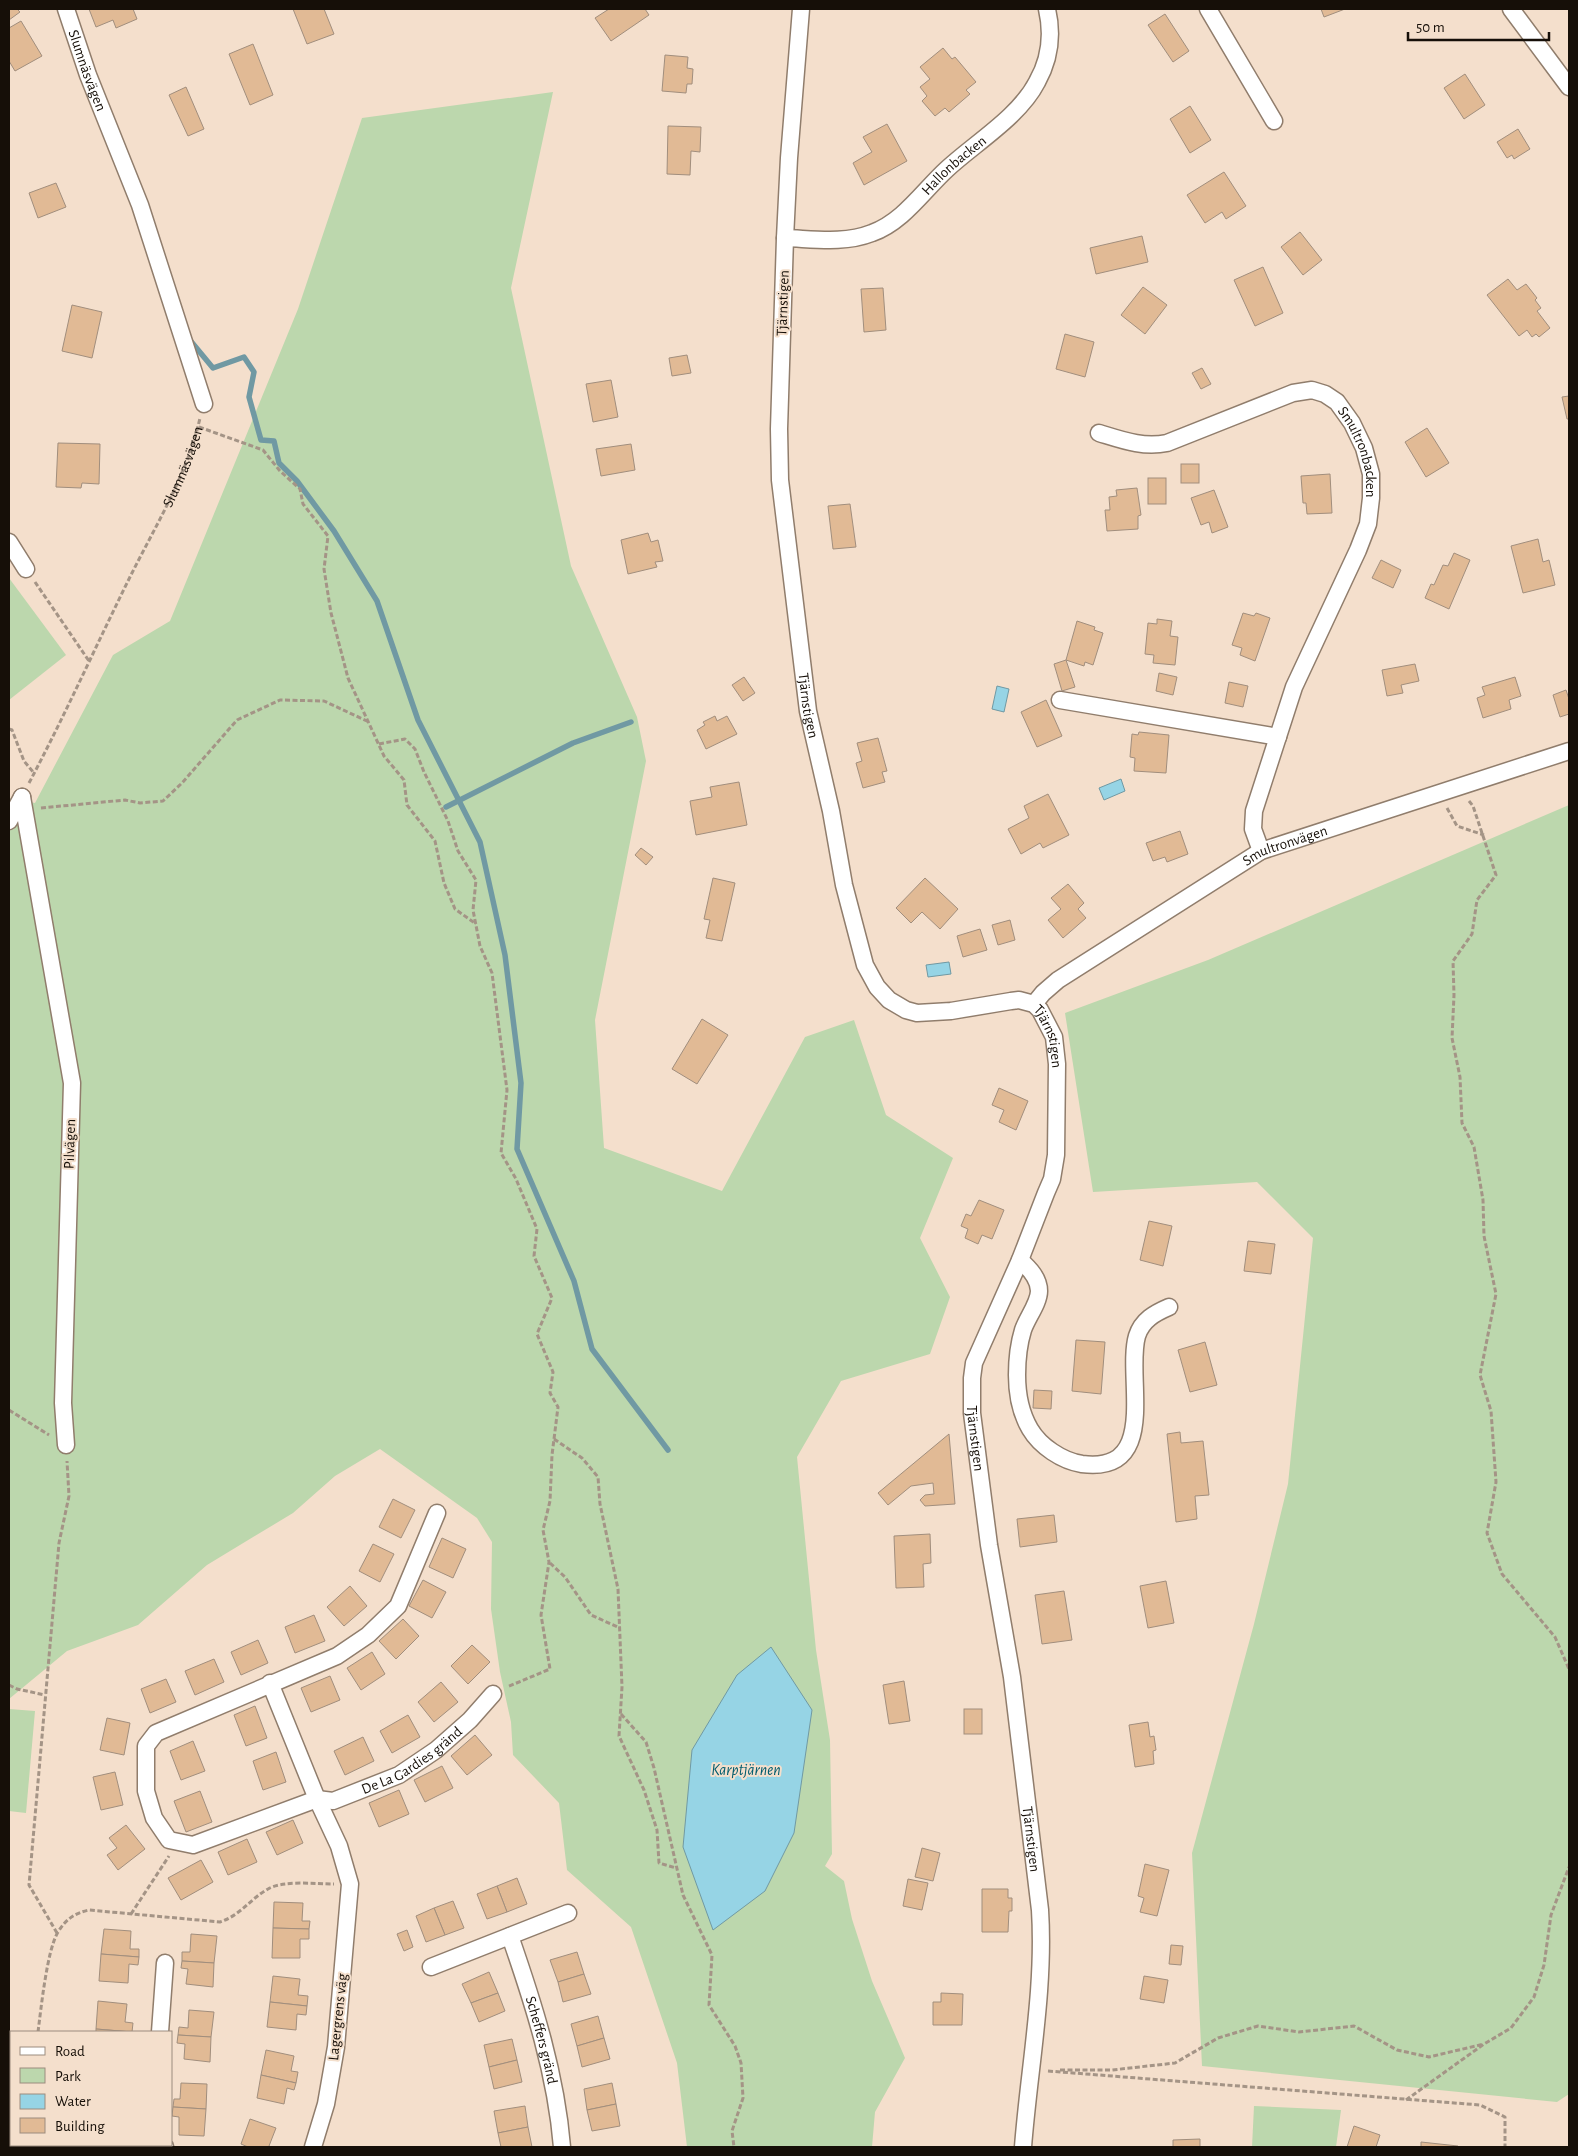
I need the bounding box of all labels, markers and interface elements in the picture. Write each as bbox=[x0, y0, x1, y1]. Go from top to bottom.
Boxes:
scale bar bbox=[1408, 10, 1549, 42]
text: 50 m bbox=[1416, 20, 1445, 35]
street label: Slumnäsvägen bbox=[66, 28, 109, 113]
street label: Hallonbacken bbox=[919, 133, 989, 198]
street label: Tjärnstigen bbox=[774, 270, 792, 336]
street label: Smultronbacken bbox=[1335, 404, 1379, 497]
street label: Slumnäsvägen bbox=[160, 425, 205, 509]
street label: Tjärnstigen bbox=[796, 672, 822, 740]
street label: Smultronvägen bbox=[1240, 822, 1329, 868]
street label: Tjärnstigen bbox=[1031, 1001, 1065, 1069]
street label: Pilvägen bbox=[62, 1119, 78, 1169]
street label: Tjärnstigen bbox=[964, 1405, 987, 1472]
street label: De La Gardies gränd bbox=[359, 1723, 465, 1797]
water label: Karptjärnen bbox=[711, 1762, 781, 1779]
street label: Tjärnstigen bbox=[1020, 1805, 1043, 1873]
street label: Lagergrens väg bbox=[326, 1972, 350, 2061]
street label: Scheffers gränd bbox=[523, 1994, 560, 2086]
legend bbox=[10, 2031, 172, 2146]
text: Road bbox=[55, 2044, 85, 2059]
text: Park bbox=[55, 2069, 81, 2084]
text: Water bbox=[55, 2094, 91, 2109]
text: Building bbox=[55, 2119, 105, 2134]

